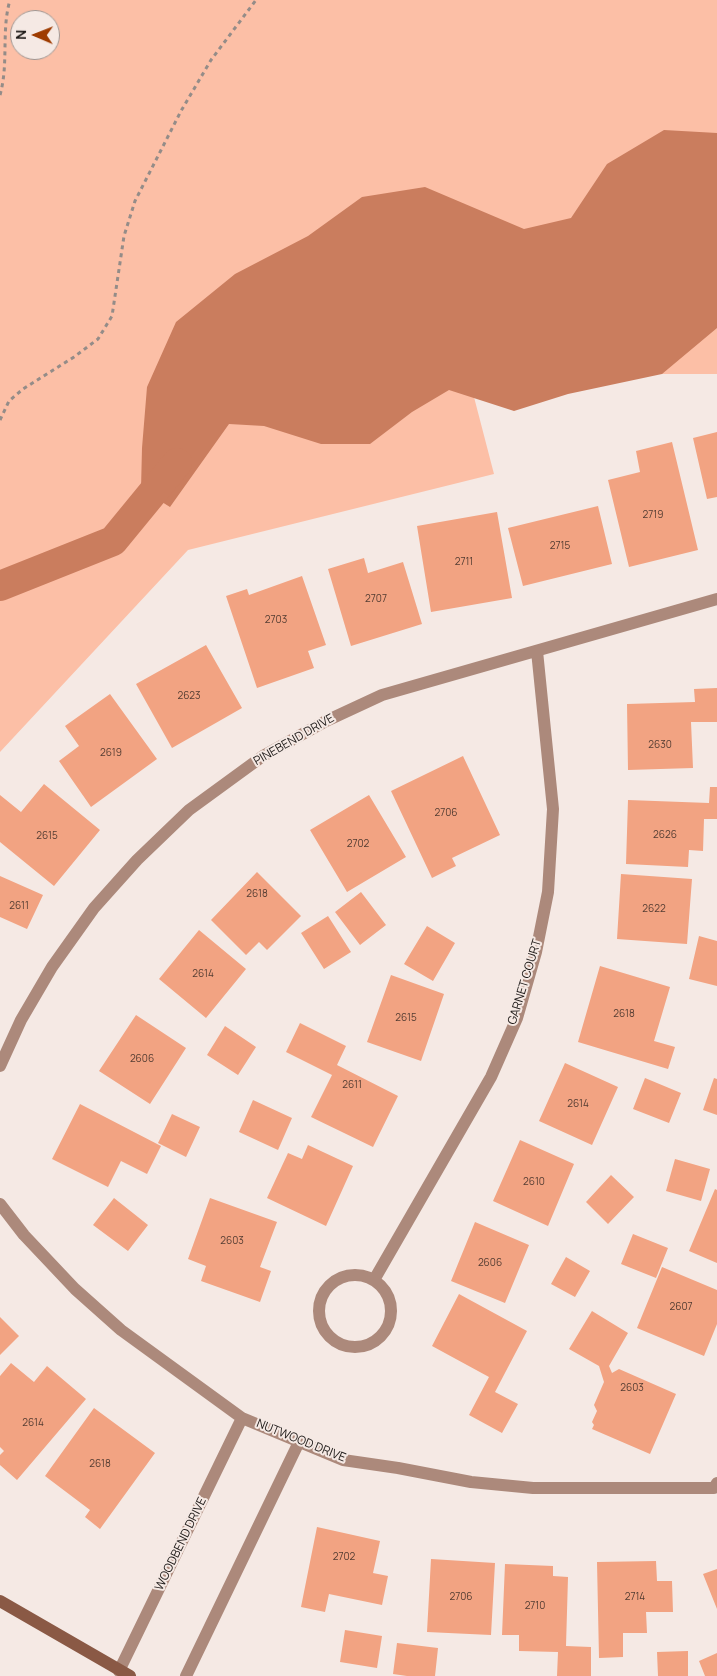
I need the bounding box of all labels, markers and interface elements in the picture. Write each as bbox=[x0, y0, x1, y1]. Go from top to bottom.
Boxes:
north arrow bbox=[10, 10, 60, 60]
text: N bbox=[11, 30, 30, 40]
house number: 2719 bbox=[643, 509, 663, 521]
house number: 2715 bbox=[550, 540, 570, 552]
house number: 2711 bbox=[455, 556, 473, 568]
house number: 2707 bbox=[365, 593, 387, 605]
house number: 2703 bbox=[265, 614, 287, 626]
house number: 2623 bbox=[177, 690, 201, 702]
street label: PINEBEND DRIVE bbox=[251, 711, 337, 769]
house number: 2630 bbox=[648, 739, 672, 751]
house number: 2619 bbox=[100, 747, 122, 759]
house number: 2706 bbox=[434, 807, 458, 819]
house number: 2626 bbox=[653, 829, 677, 841]
house number: 2615 bbox=[36, 830, 58, 842]
house number: 2702 bbox=[347, 838, 369, 850]
house number: 2618 bbox=[246, 888, 268, 900]
house number: 2611 bbox=[9, 900, 29, 912]
house number: 2622 bbox=[642, 903, 666, 915]
street label: GARNET COURT bbox=[505, 938, 545, 1026]
house number: 2614 bbox=[192, 968, 214, 980]
house number: 2618 bbox=[613, 1008, 635, 1020]
house number: 2615 bbox=[395, 1012, 417, 1024]
house number: 2606 bbox=[130, 1053, 154, 1065]
house number: 2611 bbox=[342, 1079, 362, 1091]
house number: 2614 bbox=[567, 1098, 589, 1110]
house number: 2610 bbox=[523, 1176, 545, 1188]
house number: 2603 bbox=[220, 1235, 244, 1247]
house number: 2606 bbox=[478, 1257, 502, 1269]
house number: 2607 bbox=[669, 1301, 693, 1313]
house number: 2603 bbox=[620, 1382, 644, 1394]
house number: 2614 bbox=[22, 1417, 44, 1429]
street label: NUTWOOD DRIVE bbox=[254, 1417, 348, 1465]
house number: 2618 bbox=[89, 1458, 111, 1470]
street label: WOODBEND DRIVE bbox=[152, 1495, 210, 1593]
house number: 2702 bbox=[333, 1551, 355, 1563]
house number: 2706 bbox=[449, 1591, 473, 1603]
house number: 2714 bbox=[625, 1591, 645, 1603]
house number: 2710 bbox=[525, 1600, 545, 1612]

